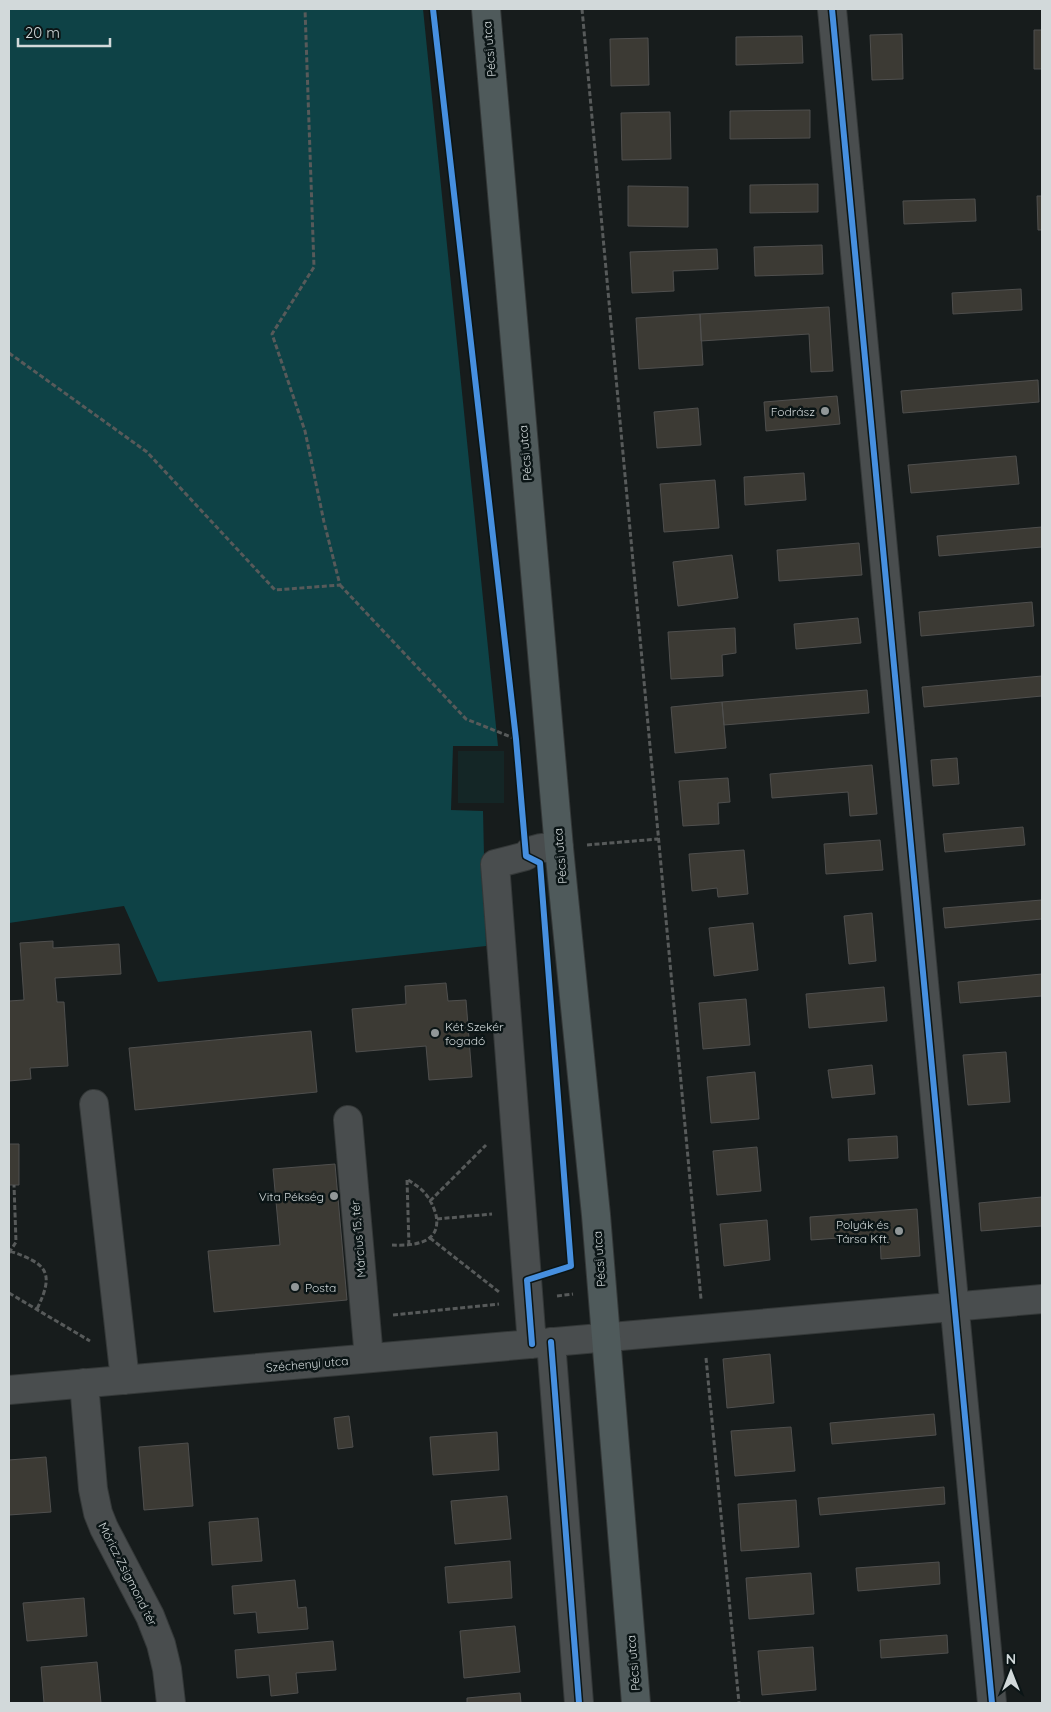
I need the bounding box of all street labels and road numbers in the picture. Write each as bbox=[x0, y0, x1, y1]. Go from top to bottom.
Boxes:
street label: Pécsi utca bbox=[479, 21, 499, 77]
street label: Pécsi utca bbox=[515, 425, 535, 481]
street label: Pécsi utca bbox=[550, 828, 570, 884]
street label: Március 15. tér bbox=[347, 1199, 369, 1278]
street label: Pécsi utca bbox=[590, 1231, 608, 1287]
street label: Széchenyi utca bbox=[265, 1353, 349, 1375]
street label: Móricz Zsigmond tér bbox=[95, 1520, 161, 1629]
street label: Pécsi utca bbox=[623, 1635, 643, 1691]

